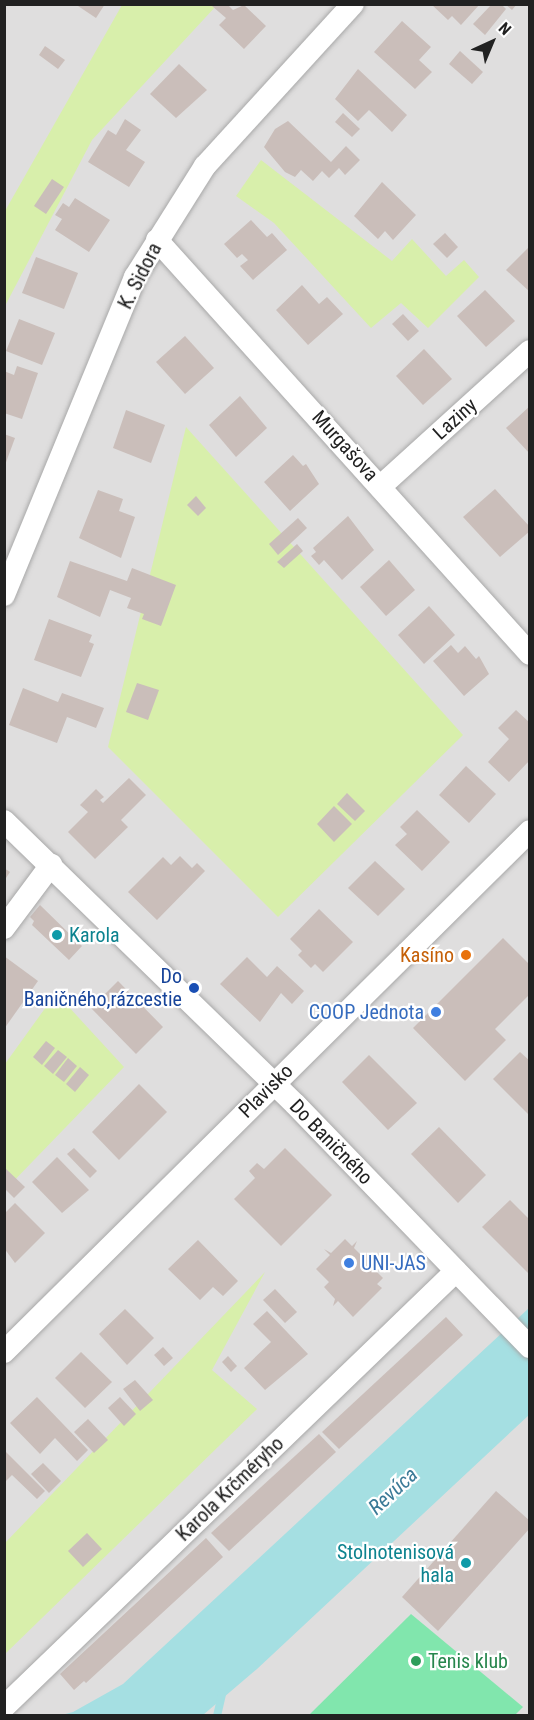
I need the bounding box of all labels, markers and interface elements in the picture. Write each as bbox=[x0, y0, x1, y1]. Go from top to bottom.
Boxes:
north arrow bbox=[462, 12, 522, 72]
text: N bbox=[495, 18, 515, 39]
street label: K. Sidora bbox=[113, 239, 167, 313]
street label: Laziny bbox=[428, 393, 482, 445]
street label: Murgašova bbox=[307, 406, 383, 486]
place label: Karola bbox=[69, 923, 120, 947]
marker: Karola bbox=[50, 928, 64, 942]
place label: Kasíno bbox=[400, 943, 454, 967]
marker: Kasíno bbox=[459, 948, 473, 962]
place label: Do Baničného,rázcestie bbox=[24, 964, 182, 1011]
marker: Do Baničného,rázcestie bbox=[187, 981, 201, 995]
place label: COOP Jednota bbox=[309, 1000, 424, 1024]
marker: COOP Jednota bbox=[429, 1005, 443, 1019]
street label: Plavisko bbox=[234, 1059, 298, 1123]
street label: Do Baničného bbox=[285, 1095, 377, 1189]
place label: UNI-JAS bbox=[361, 1251, 426, 1275]
marker: UNI-JAS bbox=[342, 1256, 356, 1270]
street label: Karola Krčméryho bbox=[171, 1432, 289, 1546]
water label: Revúca bbox=[363, 1462, 423, 1520]
place label: Stolnotenisová hala bbox=[337, 1540, 454, 1587]
marker: Stolnotenisová hala bbox=[459, 1556, 473, 1570]
place label: Tenis klub bbox=[428, 1649, 508, 1673]
marker: Tenis klub bbox=[409, 1654, 423, 1668]

